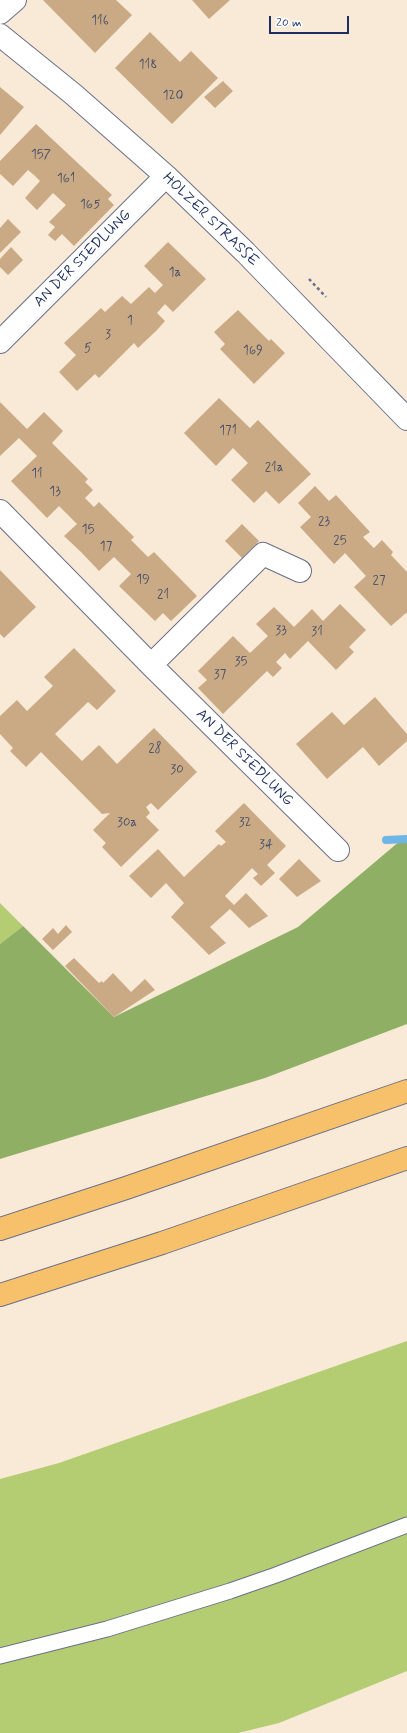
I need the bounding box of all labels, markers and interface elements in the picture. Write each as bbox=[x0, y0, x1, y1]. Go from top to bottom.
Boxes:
scale bar bbox=[271, 8, 351, 34]
house number: 116 bbox=[91, 13, 109, 29]
text: 20 m bbox=[276, 15, 302, 31]
house number: 118 bbox=[139, 57, 157, 73]
house number: 120 bbox=[163, 88, 183, 104]
house number: 157 bbox=[31, 147, 51, 163]
street label: HOLZER STRASSE bbox=[158, 169, 262, 271]
house number: 161 bbox=[57, 171, 75, 187]
house number: 165 bbox=[80, 197, 100, 213]
street label: AN DER SIEDLUNG bbox=[31, 207, 135, 311]
house number: 1a bbox=[169, 265, 181, 281]
house number: 1 bbox=[127, 313, 133, 329]
house number: 3 bbox=[105, 327, 111, 343]
house number: 5 bbox=[84, 341, 92, 357]
house number: 169 bbox=[243, 343, 263, 359]
house number: 171 bbox=[219, 423, 237, 439]
house number: 21a bbox=[265, 460, 283, 476]
house number: 11 bbox=[31, 466, 43, 482]
house number: 13 bbox=[49, 484, 61, 500]
house number: 23 bbox=[318, 514, 330, 530]
house number: 15 bbox=[82, 522, 94, 538]
house number: 25 bbox=[333, 533, 347, 549]
house number: 17 bbox=[100, 539, 112, 555]
house number: 19 bbox=[136, 572, 150, 588]
house number: 27 bbox=[373, 573, 385, 589]
house number: 21 bbox=[157, 587, 169, 603]
house number: 33 bbox=[275, 623, 287, 639]
house number: 31 bbox=[311, 624, 323, 640]
house number: 35 bbox=[235, 654, 247, 670]
house number: 37 bbox=[214, 667, 226, 683]
street label: AN DER SIEDLUNG bbox=[192, 706, 296, 810]
house number: 28 bbox=[148, 741, 162, 757]
house number: 30 bbox=[170, 762, 184, 778]
house number: 30a bbox=[117, 815, 137, 831]
house number: 32 bbox=[239, 815, 251, 831]
house number: 34 bbox=[259, 837, 273, 853]

